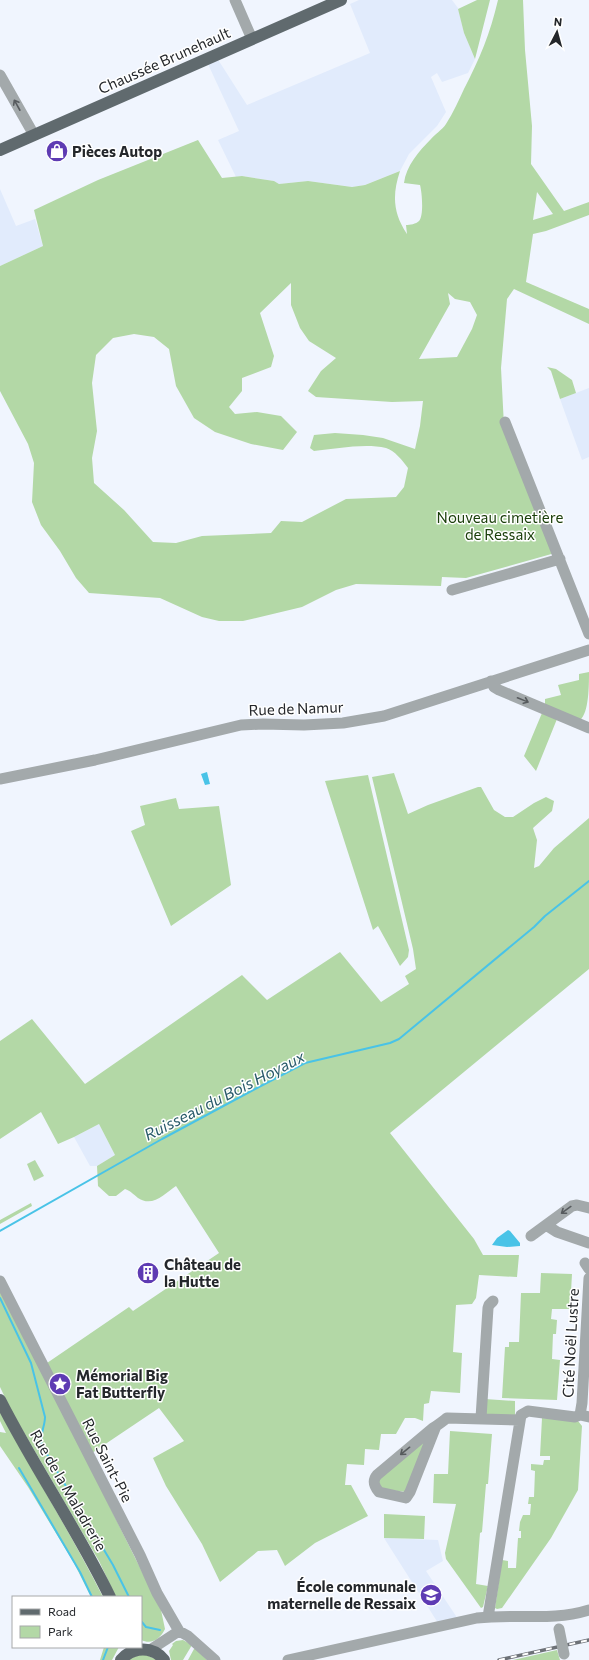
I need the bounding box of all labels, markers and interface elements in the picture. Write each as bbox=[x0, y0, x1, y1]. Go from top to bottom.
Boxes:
north arrow bbox=[537, 12, 577, 52]
text: N bbox=[553, 15, 563, 28]
street label: Chaussée Brunehault bbox=[95, 23, 233, 97]
one-way arrow bbox=[12, 99, 20, 111]
shop icon: Pièces Autop bbox=[44, 138, 70, 164]
place label: Pièces Autop bbox=[72, 142, 162, 160]
park label: Nouveau cimetière de Ressaix bbox=[437, 508, 563, 543]
street label: Rue de Namur bbox=[248, 697, 344, 719]
one-way arrow bbox=[516, 697, 528, 705]
water label: Ruisseau du Bois Hoyaux bbox=[141, 1046, 308, 1144]
one-way arrow bbox=[561, 1206, 572, 1214]
place label: Château de la Hutte bbox=[164, 1255, 241, 1290]
building icon: Château de la Hutte bbox=[135, 1260, 161, 1286]
street label: Cité Noël Lustre bbox=[558, 1288, 582, 1398]
place label: Mémorial Big Fat Butterfly bbox=[76, 1366, 168, 1401]
place icon: Mémorial Big Fat Butterfly bbox=[47, 1371, 73, 1397]
street label: Rue Saint-Pie bbox=[79, 1415, 137, 1505]
street label: Rue de la Maladrerie bbox=[27, 1426, 111, 1554]
one-way arrow bbox=[400, 1446, 411, 1455]
place label: École communale maternelle de Ressaix bbox=[267, 1577, 416, 1612]
school or university icon: École communale maternelle de Ressaix bbox=[418, 1582, 444, 1608]
legend bbox=[12, 1596, 142, 1648]
text: Road bbox=[48, 1604, 76, 1618]
text: Park bbox=[48, 1624, 74, 1638]

